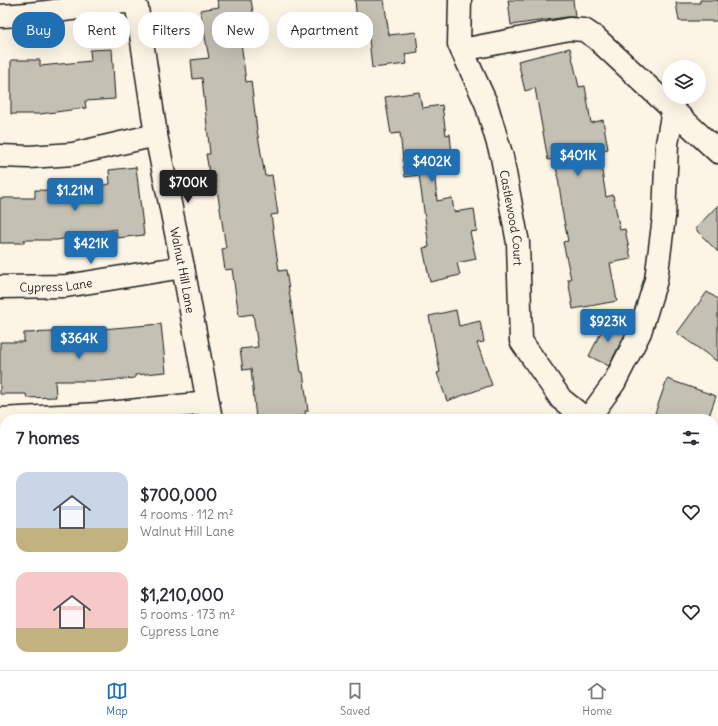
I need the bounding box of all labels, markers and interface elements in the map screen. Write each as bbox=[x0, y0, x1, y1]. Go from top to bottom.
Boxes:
chip: Buy bbox=[12, 12, 65, 48]
chip: Rent bbox=[73, 12, 130, 48]
chip: Filters bbox=[138, 12, 204, 48]
chip: New bbox=[212, 12, 269, 48]
chip: Apartment bbox=[277, 12, 373, 48]
map controls bbox=[662, 60, 706, 104]
button: layers bbox=[662, 60, 706, 104]
pin: $401K bbox=[550, 143, 606, 177]
text: $401K bbox=[560, 147, 596, 164]
pin: $402K bbox=[404, 149, 460, 183]
text: $402K bbox=[413, 153, 451, 170]
street label: Castlewood Court bbox=[497, 169, 526, 266]
pin: $700K bbox=[160, 170, 216, 204]
text: $700K bbox=[169, 174, 207, 191]
pin: $1.21M bbox=[42, 178, 108, 212]
text: $1.21M bbox=[56, 182, 94, 199]
street label: Walnut Hill Lane bbox=[168, 226, 199, 314]
pin: $421K bbox=[63, 231, 119, 265]
text: $421K bbox=[73, 235, 109, 252]
street label: Cypress Lane bbox=[19, 274, 93, 294]
pin: $923K bbox=[580, 309, 636, 343]
text: $923K bbox=[589, 313, 627, 330]
pin: $364K bbox=[51, 326, 107, 360]
text: $364K bbox=[60, 330, 98, 347]
text: 7 homes bbox=[16, 427, 80, 449]
icon: filters bbox=[680, 427, 702, 449]
text: $700,000 bbox=[140, 484, 217, 506]
icon: home bbox=[48, 488, 96, 536]
icon: heart bbox=[680, 501, 702, 523]
text: 4 rooms · 112 m² bbox=[140, 506, 234, 523]
text: Walnut Hill Lane bbox=[140, 523, 234, 540]
text: $1,210,000 bbox=[140, 584, 224, 606]
icon: home bbox=[48, 588, 96, 636]
icon: heart bbox=[680, 601, 702, 623]
text: 5 rooms · 173 m² bbox=[140, 606, 235, 623]
text: Cypress Lane bbox=[140, 623, 219, 640]
tab: Map bbox=[106, 680, 128, 718]
tab: Saved bbox=[340, 680, 370, 718]
tab: Home bbox=[582, 680, 612, 718]

